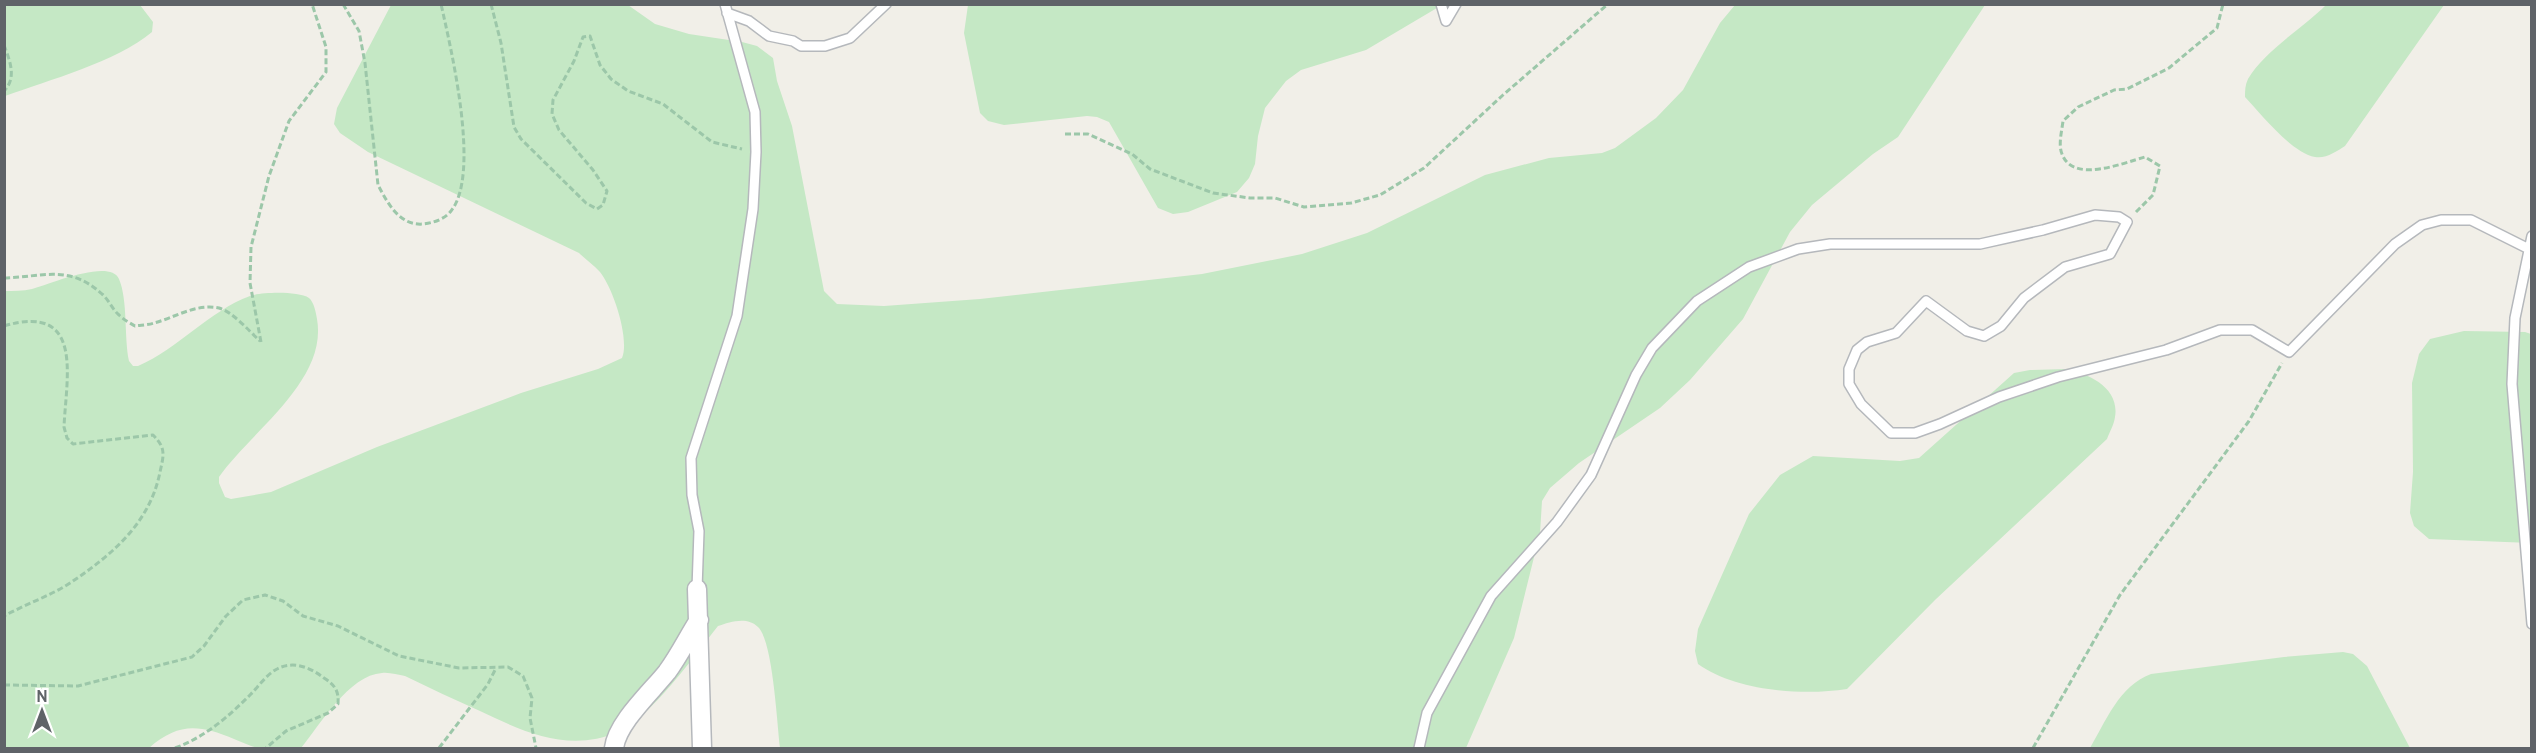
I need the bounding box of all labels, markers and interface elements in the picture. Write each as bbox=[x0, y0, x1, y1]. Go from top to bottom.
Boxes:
north arrow bbox=[12, 681, 72, 741]
text: N bbox=[36, 688, 48, 708]

